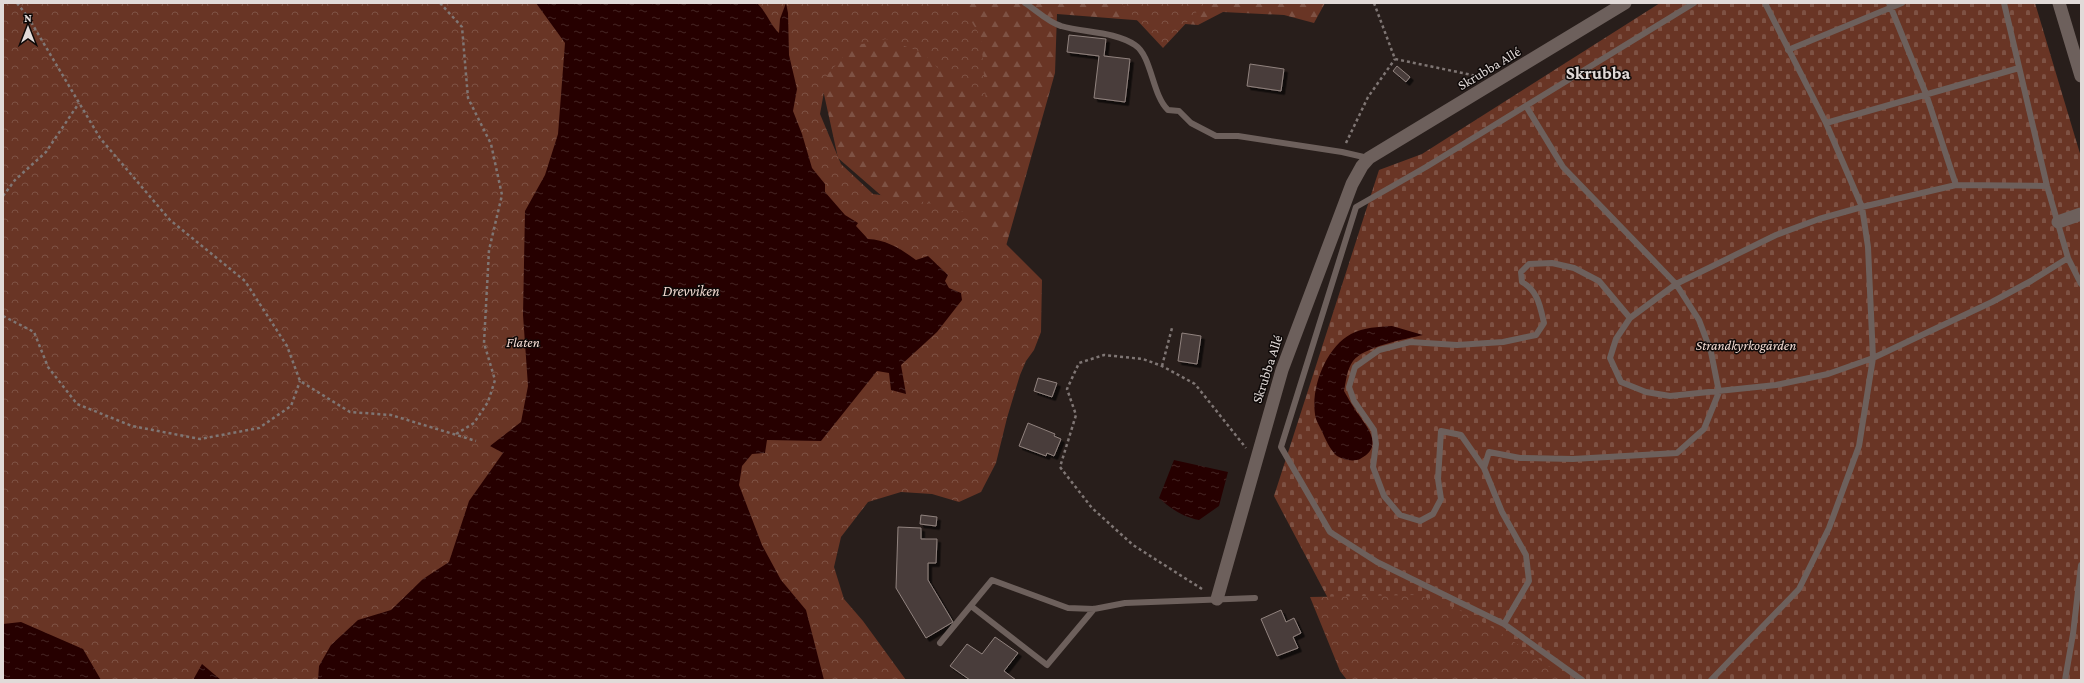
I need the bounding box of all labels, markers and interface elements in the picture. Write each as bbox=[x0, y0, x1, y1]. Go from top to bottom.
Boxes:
north arrow bbox=[8, 8, 48, 48]
text: N bbox=[24, 12, 32, 24]
street label: Skrubba Allé bbox=[1455, 43, 1523, 93]
district label: Skrubba bbox=[1566, 63, 1631, 83]
water label: Drevviken bbox=[663, 283, 720, 299]
street label: Skrubba Allé bbox=[1248, 333, 1286, 405]
park label: Flaten bbox=[506, 334, 540, 350]
park label: Strandkyrkogården bbox=[1696, 337, 1796, 353]

